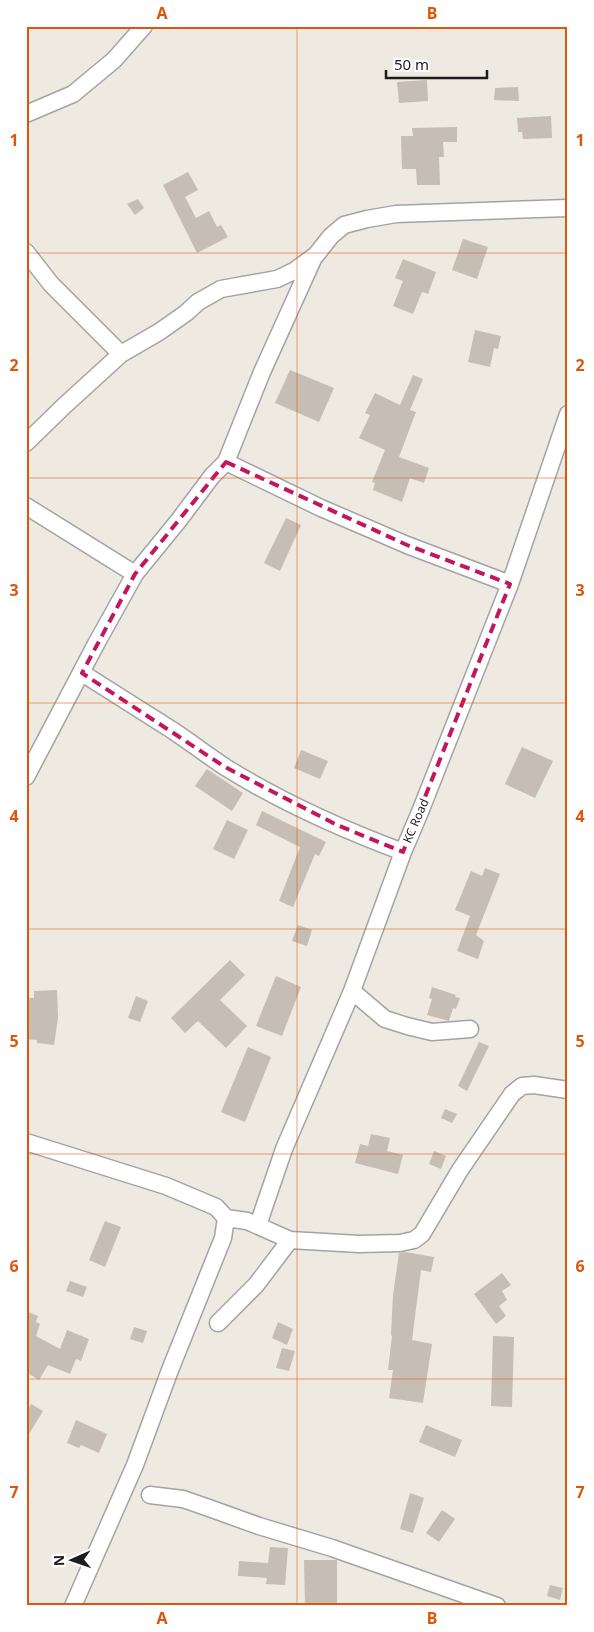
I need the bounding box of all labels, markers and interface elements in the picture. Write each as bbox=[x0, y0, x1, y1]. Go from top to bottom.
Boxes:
text: A bbox=[156, 2, 168, 24]
text: B bbox=[427, 2, 437, 24]
scale bar bbox=[386, 48, 488, 80]
text: 50 m bbox=[394, 54, 429, 74]
text: 1 bbox=[9, 129, 19, 151]
text: 1 bbox=[575, 129, 585, 151]
text: 2 bbox=[9, 354, 19, 376]
text: 2 bbox=[575, 354, 585, 376]
text: 3 bbox=[9, 579, 19, 601]
text: 3 bbox=[575, 579, 585, 601]
street label: KC Road bbox=[399, 796, 432, 846]
text: 4 bbox=[9, 805, 19, 827]
text: 4 bbox=[575, 805, 585, 827]
text: 5 bbox=[9, 1030, 19, 1052]
text: 5 bbox=[575, 1030, 585, 1052]
text: 6 bbox=[9, 1255, 19, 1277]
text: 6 bbox=[575, 1255, 585, 1277]
text: 7 bbox=[9, 1481, 19, 1503]
text: 7 bbox=[575, 1481, 585, 1503]
north arrow bbox=[48, 1534, 98, 1584]
text: N bbox=[49, 1554, 68, 1566]
text: A bbox=[156, 1607, 168, 1629]
text: B bbox=[427, 1607, 437, 1629]

